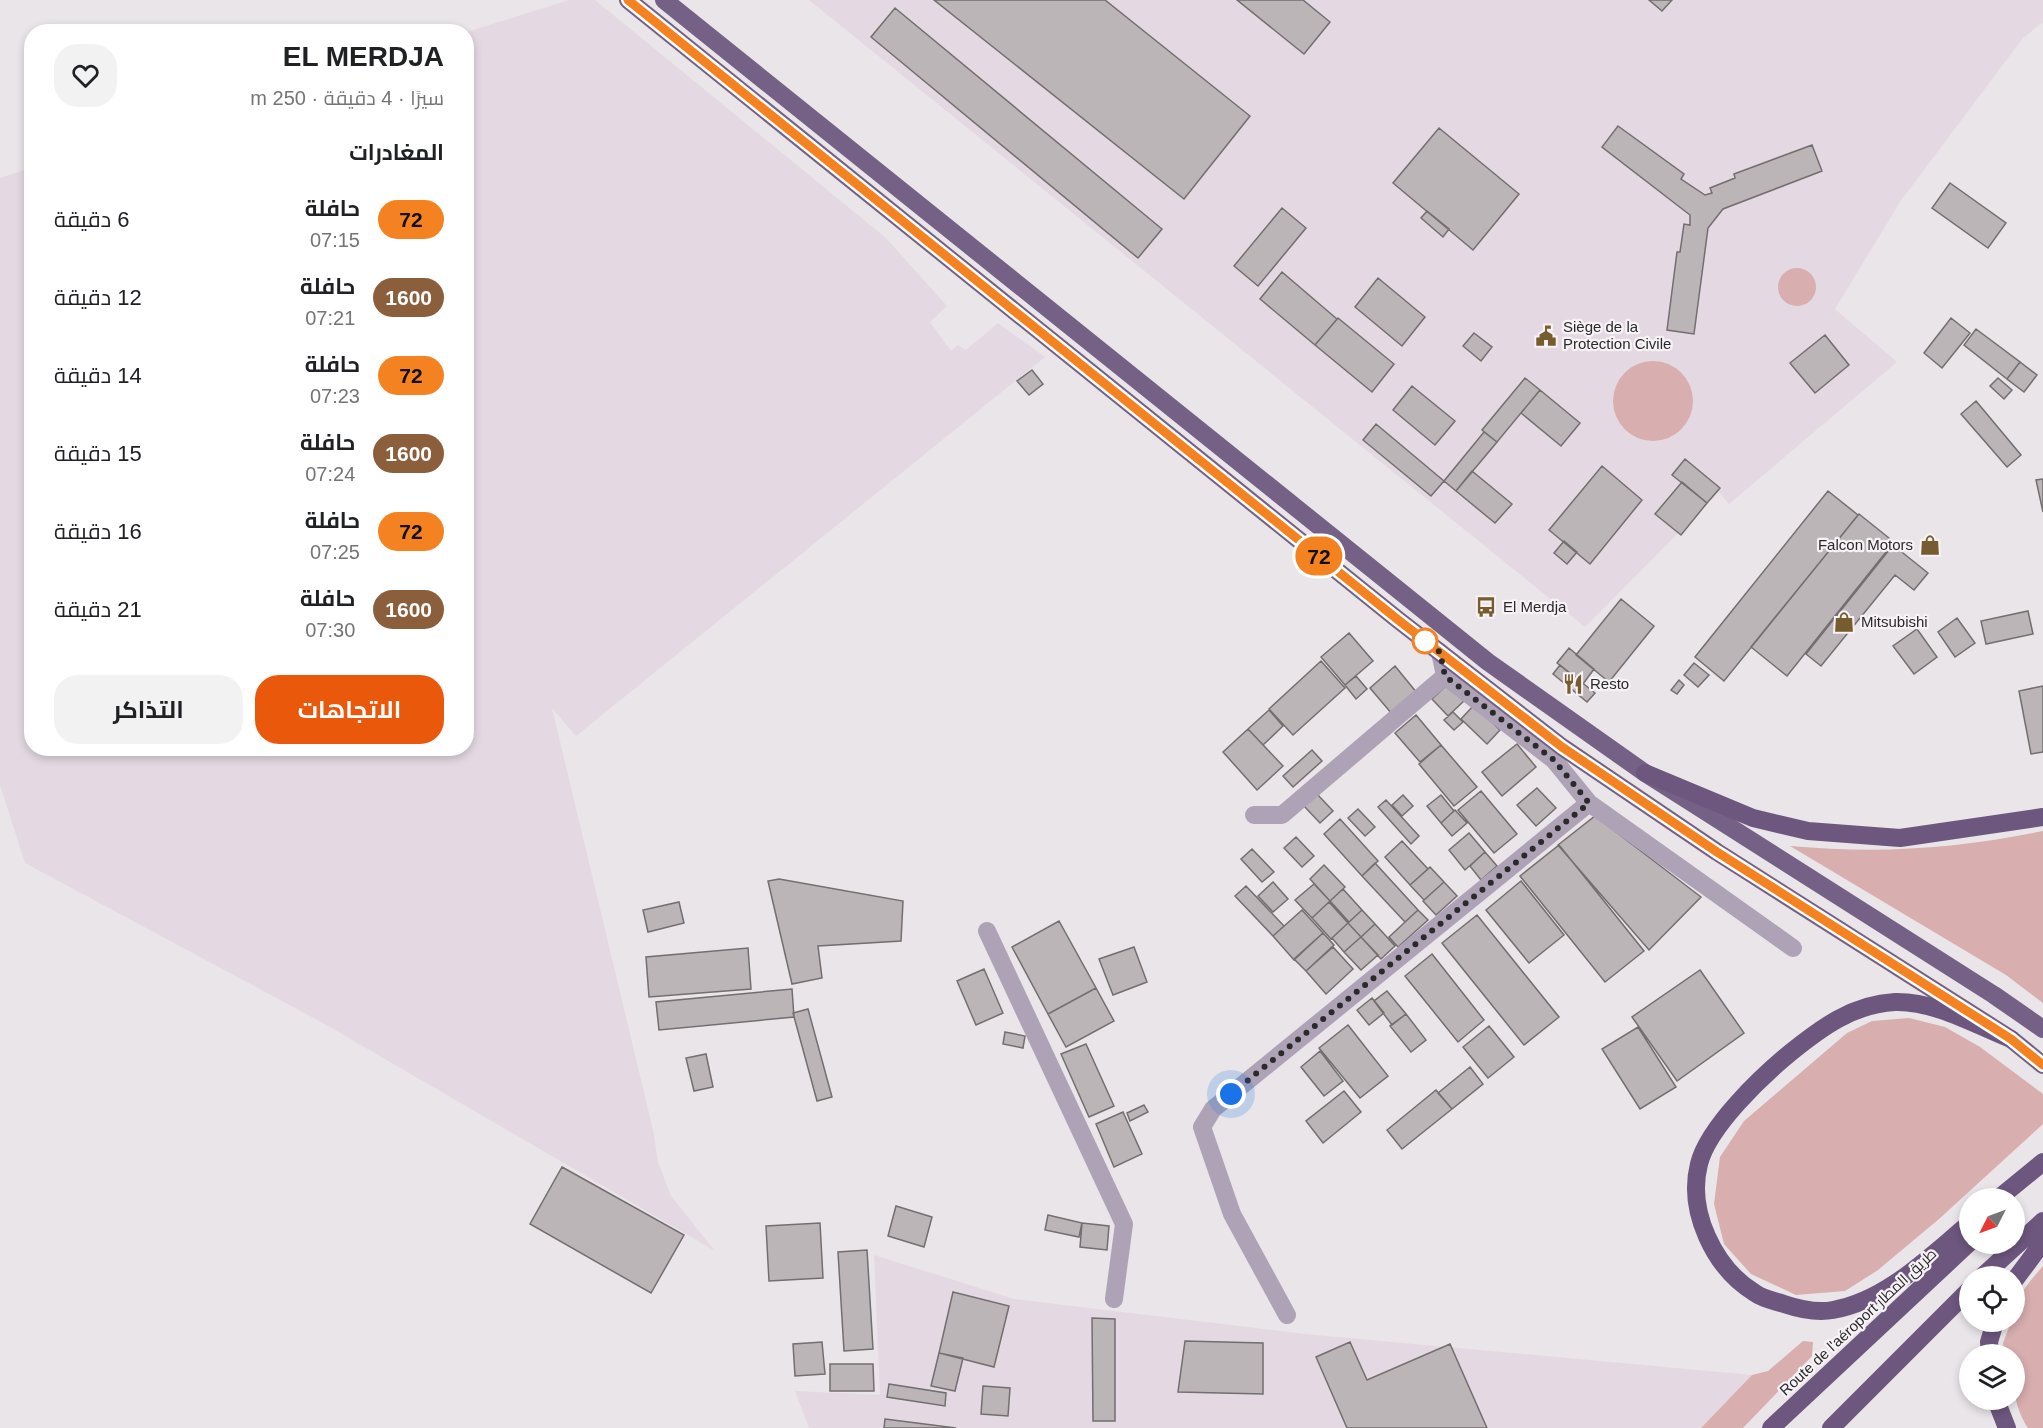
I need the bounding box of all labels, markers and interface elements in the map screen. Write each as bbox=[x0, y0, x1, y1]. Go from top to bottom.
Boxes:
text: EL MERDJA bbox=[283, 41, 444, 72]
button: heart bbox=[54, 44, 117, 107]
text: سيرًا · 4 دقيقة · 250 m bbox=[250, 87, 444, 109]
text: المغادرات bbox=[349, 140, 444, 165]
text: حافلة bbox=[305, 196, 360, 221]
text: 6 دقيقة bbox=[54, 207, 130, 232]
text: 72 bbox=[399, 208, 423, 231]
text: 07:15 bbox=[310, 229, 360, 251]
text: حافلة bbox=[300, 274, 355, 299]
text: 12 دقيقة bbox=[54, 285, 142, 310]
text: 1600 bbox=[385, 286, 432, 309]
text: 07:21 bbox=[305, 307, 355, 329]
place label: Siège de la Protection Civile bbox=[1563, 318, 1671, 352]
public building icon: Siège de la Protection Civile bbox=[1534, 324, 1558, 348]
text: حافلة bbox=[305, 352, 360, 377]
text: 14 دقيقة bbox=[54, 363, 142, 388]
text: 72 bbox=[399, 364, 423, 387]
text: 07:23 bbox=[310, 385, 360, 407]
text: حافلة bbox=[300, 430, 355, 455]
text: 15 دقيقة bbox=[54, 441, 142, 466]
text: 1600 bbox=[385, 442, 432, 465]
text: 07:24 bbox=[305, 463, 355, 485]
text: حافلة bbox=[305, 508, 360, 533]
text: 16 دقيقة bbox=[54, 519, 142, 544]
text: 72 bbox=[399, 520, 423, 543]
shop icon: Falcon Motors bbox=[1918, 533, 1942, 557]
line badge: 72 bbox=[1292, 536, 1346, 576]
place label: Falcon Motors bbox=[1818, 536, 1913, 553]
text: 07:25 bbox=[310, 541, 360, 563]
text: 72 bbox=[1307, 545, 1331, 568]
text: حافلة bbox=[300, 586, 355, 611]
bus stop icon: El Merdja bbox=[1474, 595, 1498, 619]
text: 21 دقيقة bbox=[54, 597, 142, 622]
text: 1600 bbox=[385, 598, 432, 621]
place label: El Merdja bbox=[1503, 598, 1567, 615]
shop icon: Mitsubishi bbox=[1832, 610, 1856, 634]
place label: Mitsubishi bbox=[1861, 613, 1928, 630]
text: 07:30 bbox=[305, 619, 355, 641]
unlabelled marker bbox=[1412, 628, 1438, 654]
restaurant icon: Resto bbox=[1561, 672, 1585, 696]
button: التذاكر bbox=[54, 675, 243, 744]
button: الاتجاهات bbox=[255, 675, 444, 744]
place label: Resto bbox=[1590, 675, 1629, 692]
your location bbox=[1216, 1079, 1246, 1109]
north arrow bbox=[1959, 1188, 2025, 1254]
map controls bbox=[1959, 1188, 2025, 1410]
street label: Route de l'aéroport طريق المطار bbox=[1776, 1245, 1941, 1400]
button: locate bbox=[1959, 1266, 2025, 1332]
button: layers bbox=[1959, 1344, 2025, 1410]

